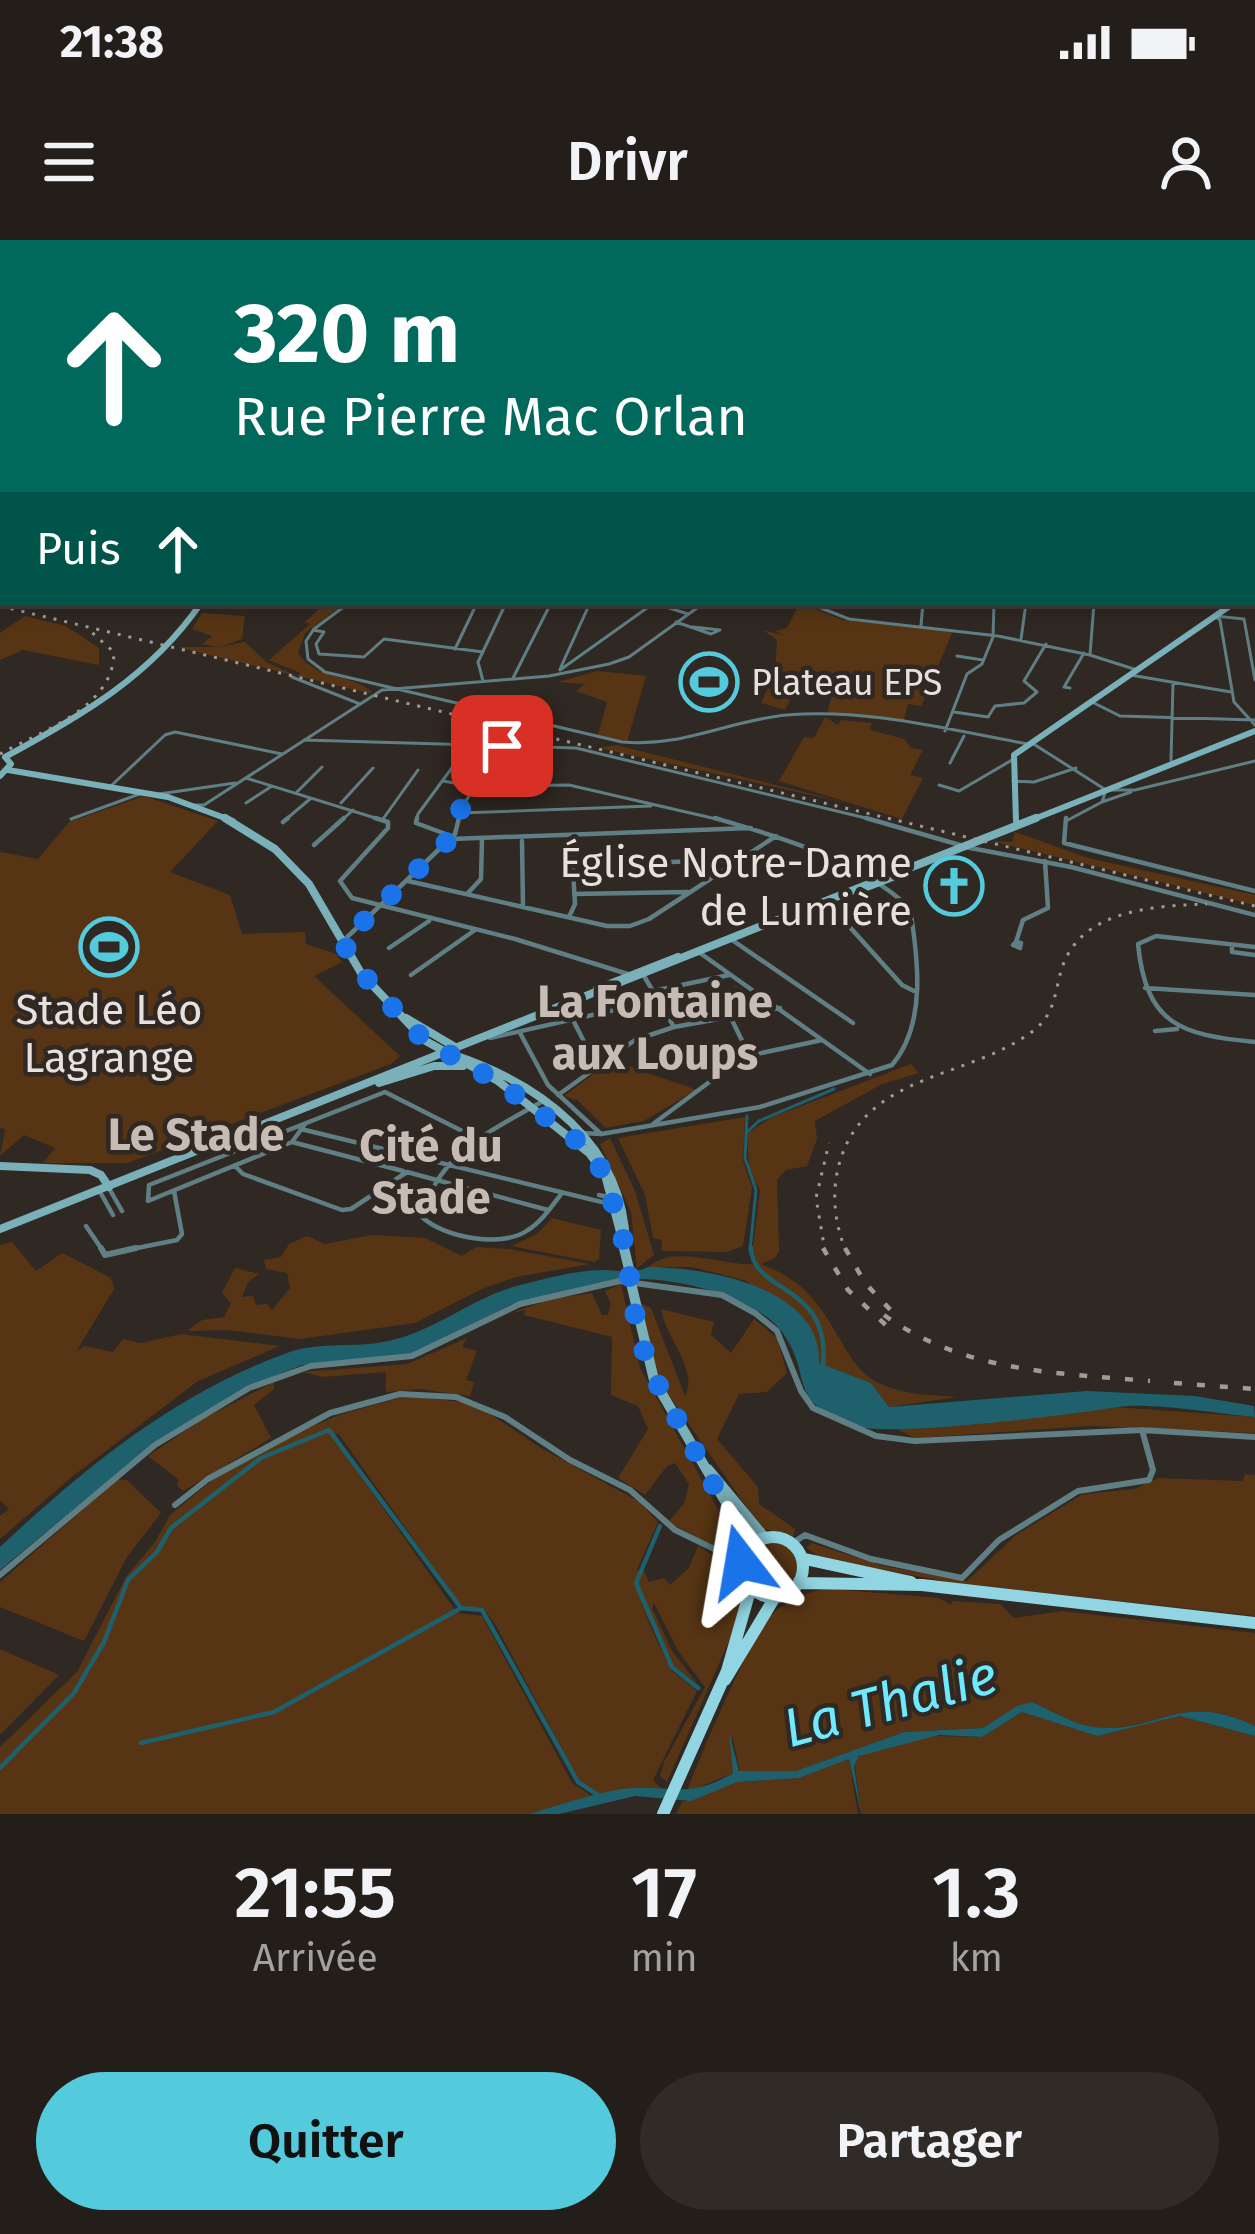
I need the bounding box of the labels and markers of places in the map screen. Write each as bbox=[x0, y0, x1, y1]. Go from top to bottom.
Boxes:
sports icon: Plateau EPS bbox=[678, 651, 740, 713]
place label: Plateau EPS bbox=[751, 661, 942, 705]
pin bbox=[451, 695, 553, 797]
place label: Église Notre-Dame de Lumière bbox=[559, 838, 912, 936]
church icon: Église Notre-Dame de Lumière bbox=[923, 855, 985, 917]
sports icon: Stade Léo Lagrange bbox=[78, 916, 140, 978]
place label: Stade Léo Lagrange bbox=[15, 985, 203, 1083]

